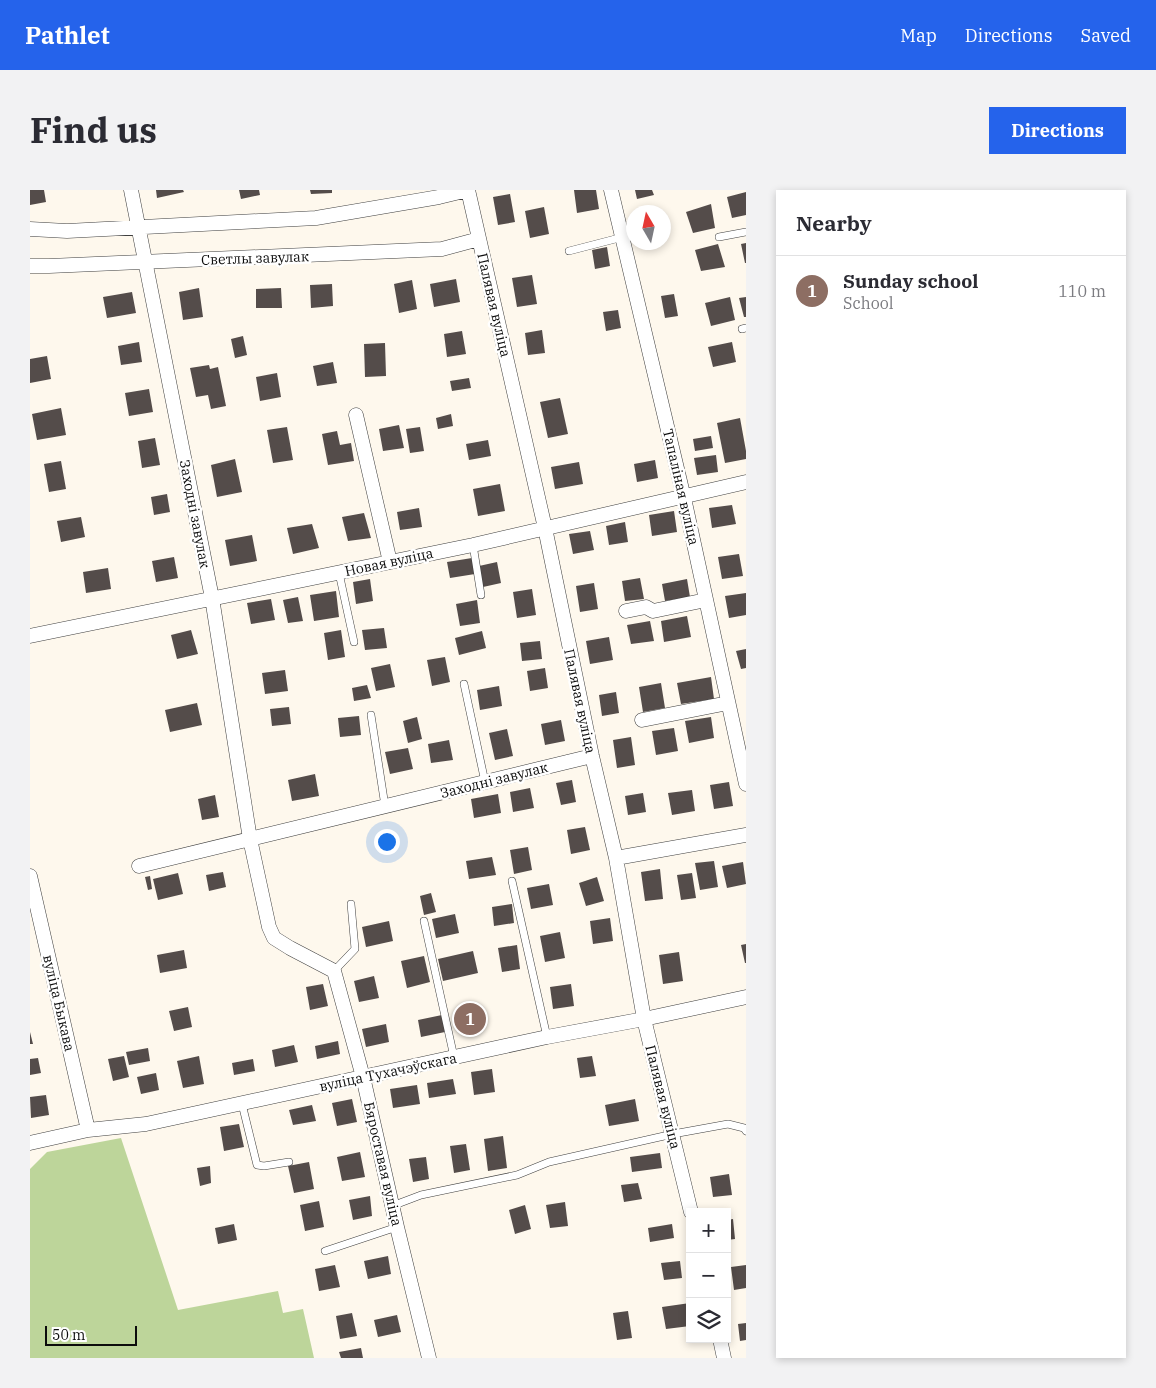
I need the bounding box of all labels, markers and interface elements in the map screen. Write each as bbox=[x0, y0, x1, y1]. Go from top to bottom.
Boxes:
text: Pathlet bbox=[25, 19, 110, 51]
text: Map bbox=[900, 24, 937, 47]
text: Directions bbox=[965, 24, 1053, 47]
text: Saved bbox=[1081, 24, 1131, 47]
text: Find us bbox=[30, 107, 157, 153]
button: Directions bbox=[989, 107, 1126, 154]
north arrow bbox=[626, 205, 671, 250]
text: Nearby bbox=[796, 209, 872, 237]
street label: Светлы завулак bbox=[201, 247, 309, 269]
street label: Палявая вуліца bbox=[473, 251, 515, 359]
text: Sunday school bbox=[843, 269, 978, 293]
text: 1 bbox=[807, 281, 817, 301]
text: 110 m bbox=[1058, 281, 1106, 301]
text: School bbox=[843, 293, 894, 313]
street label: Тапаліная вуліца bbox=[659, 427, 703, 547]
street label: Заходні завулак bbox=[176, 458, 214, 570]
street label: Новая вуліца bbox=[343, 544, 435, 580]
street label: Палявая вуліца bbox=[560, 647, 600, 755]
street label: Заходні завулак bbox=[438, 758, 550, 802]
your location bbox=[374, 829, 400, 855]
street label: вуліца Быкава bbox=[39, 953, 79, 1053]
pin: 1 bbox=[454, 1000, 486, 1038]
street label: Палявая вуліца bbox=[641, 1043, 685, 1151]
street label: вуліца Тухачэўскага bbox=[318, 1049, 459, 1095]
street label: Бяроставая вуліца bbox=[360, 1100, 406, 1228]
map controls bbox=[686, 1208, 731, 1343]
button: + bbox=[686, 1208, 731, 1253]
button: − bbox=[686, 1253, 731, 1298]
button: layers bbox=[686, 1298, 731, 1343]
scale bar bbox=[45, 1323, 138, 1346]
text: 50 m bbox=[52, 1326, 85, 1344]

